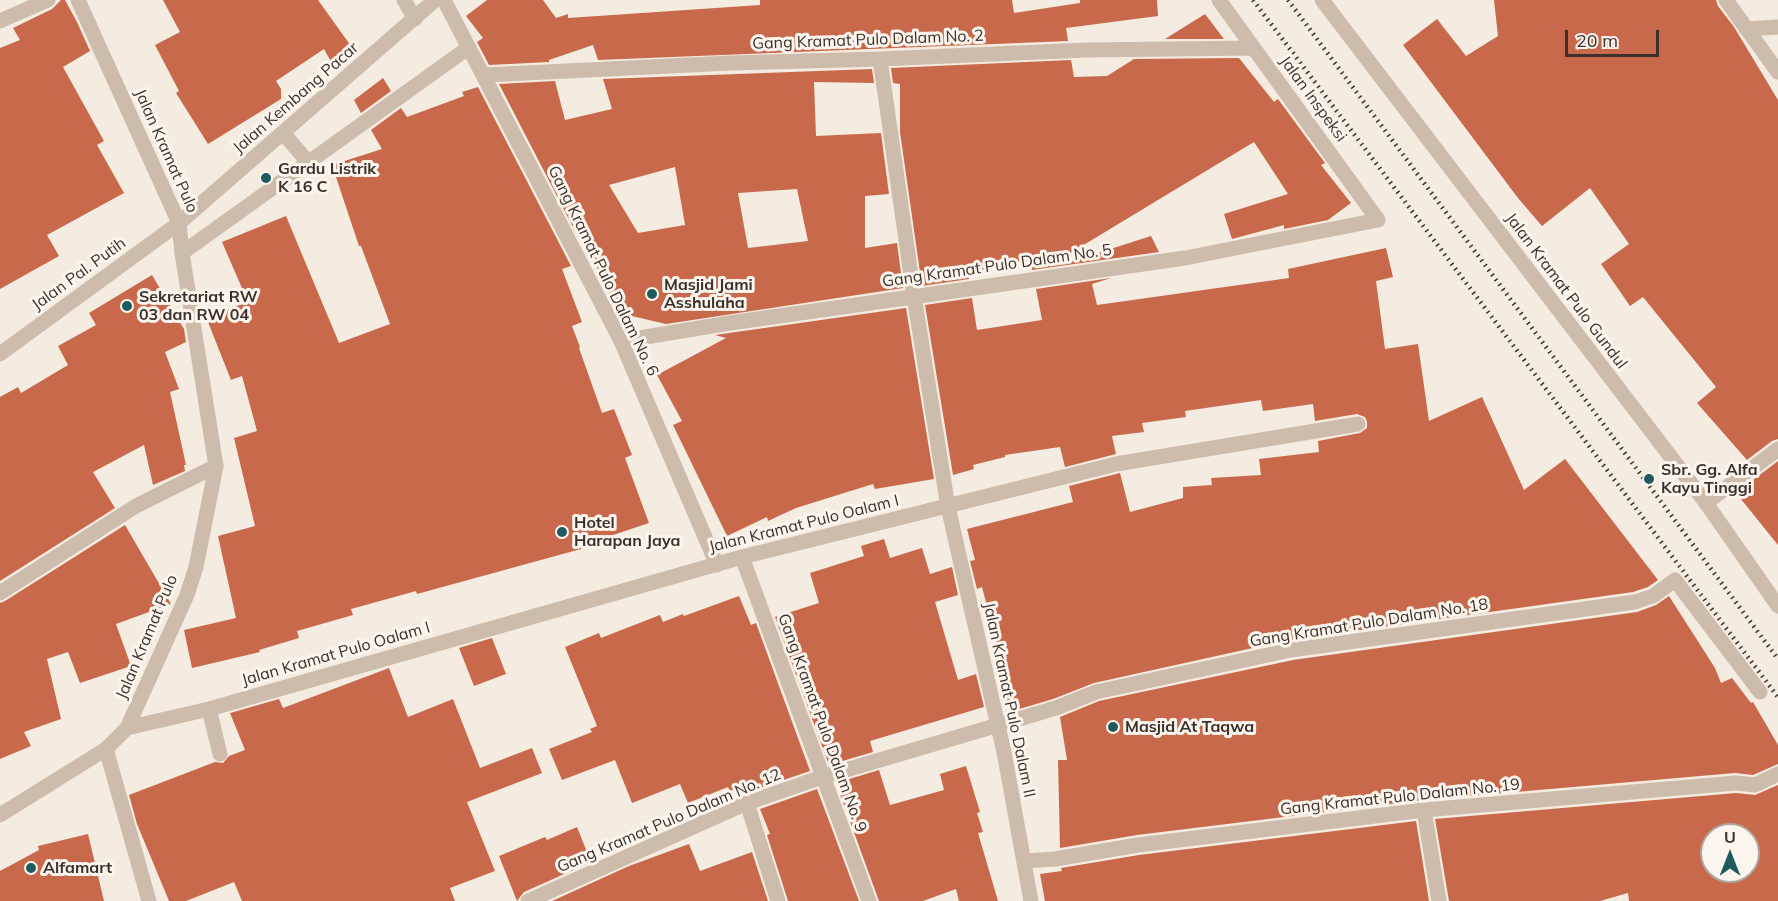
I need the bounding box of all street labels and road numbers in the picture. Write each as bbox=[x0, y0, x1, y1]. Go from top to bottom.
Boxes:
street label: Gang Kramat Pulo Dalam No. 2 bbox=[752, 26, 984, 54]
street label: Jalan Kembang Pacar bbox=[229, 38, 363, 158]
street label: Jalan Inspeksi bbox=[1275, 52, 1351, 146]
street label: Jalan Kramat Pulo bbox=[130, 86, 202, 216]
street label: Gang Kramat Pulo Dalam No. 6 bbox=[544, 163, 662, 379]
street label: Jalan Kramat Pulo Gundul bbox=[1501, 209, 1631, 373]
street label: Jalan Pal. Putih bbox=[28, 233, 130, 315]
street label: Gang Kramat Pulo Dalam No. 5 bbox=[881, 240, 1113, 292]
street label: Jalan Kramat Pulo Oalam I bbox=[707, 491, 901, 557]
street label: Jalan Kramat Pulo bbox=[112, 572, 182, 702]
street label: Gang Kramat Pulo Dalam No. 18 bbox=[1248, 595, 1490, 651]
street label: Jalan Kramat Pulo Dalam II bbox=[979, 601, 1039, 799]
street label: Gang Kramat Pulo Dalam No. 9 bbox=[773, 611, 871, 835]
street label: Jalan Kramat Pulo Oalam I bbox=[240, 618, 432, 690]
street label: Gang Kramat Pulo Dalam No. 12 bbox=[554, 765, 784, 877]
street label: Gang Kramat Pulo Dalam No. 19 bbox=[1279, 775, 1521, 819]

